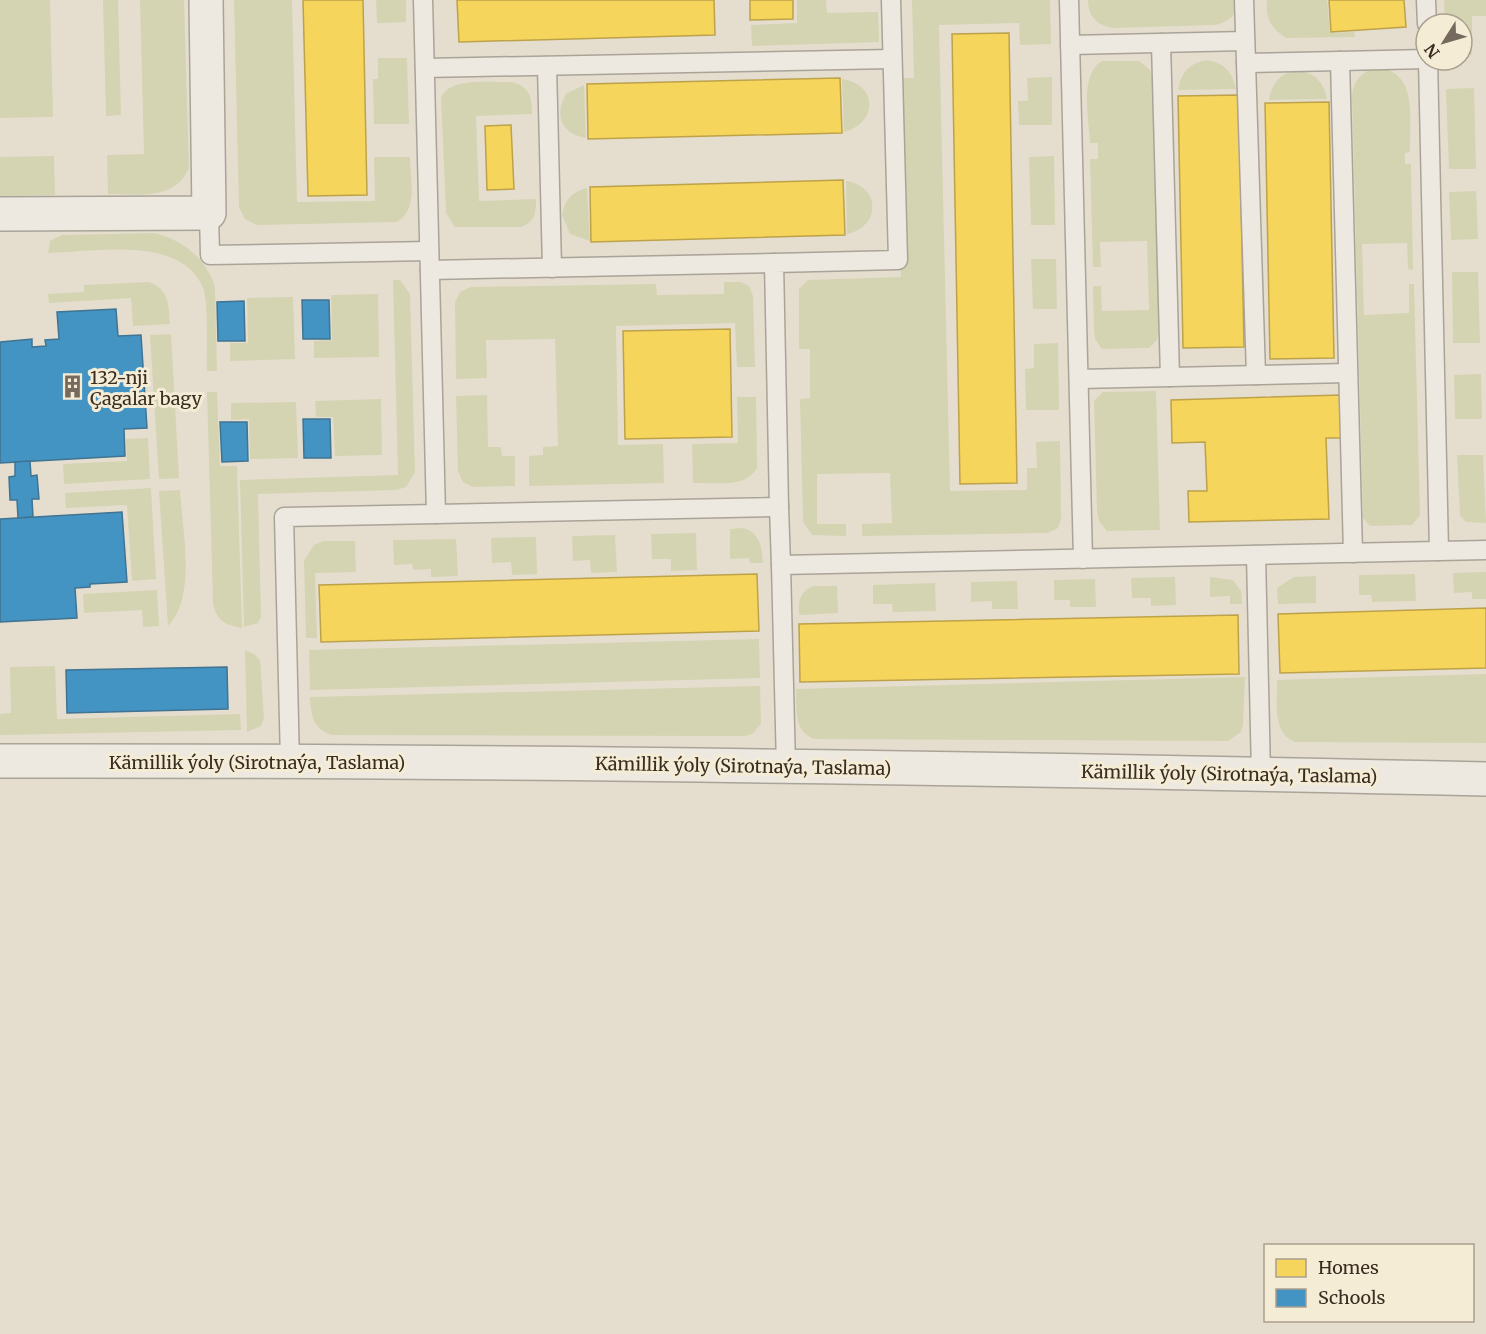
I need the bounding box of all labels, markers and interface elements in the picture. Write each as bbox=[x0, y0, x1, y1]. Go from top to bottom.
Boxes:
north arrow bbox=[1414, 12, 1474, 72]
text: N bbox=[1420, 40, 1444, 62]
place label: 132-nji Çagalar bagy bbox=[90, 366, 203, 410]
building icon: 132-nji Çagalar bagy bbox=[59, 374, 85, 400]
street label: Kämillik ýoly (Sirotnaýa, Taslama) bbox=[109, 751, 405, 774]
street label: Kämillik ýoly (Sirotnaýa, Taslama) bbox=[595, 752, 891, 780]
street label: Kämillik ýoly (Sirotnaýa, Taslama) bbox=[1081, 760, 1377, 788]
legend bbox=[1264, 1244, 1474, 1322]
text: Homes bbox=[1318, 1256, 1379, 1279]
text: Schools bbox=[1318, 1286, 1386, 1309]

